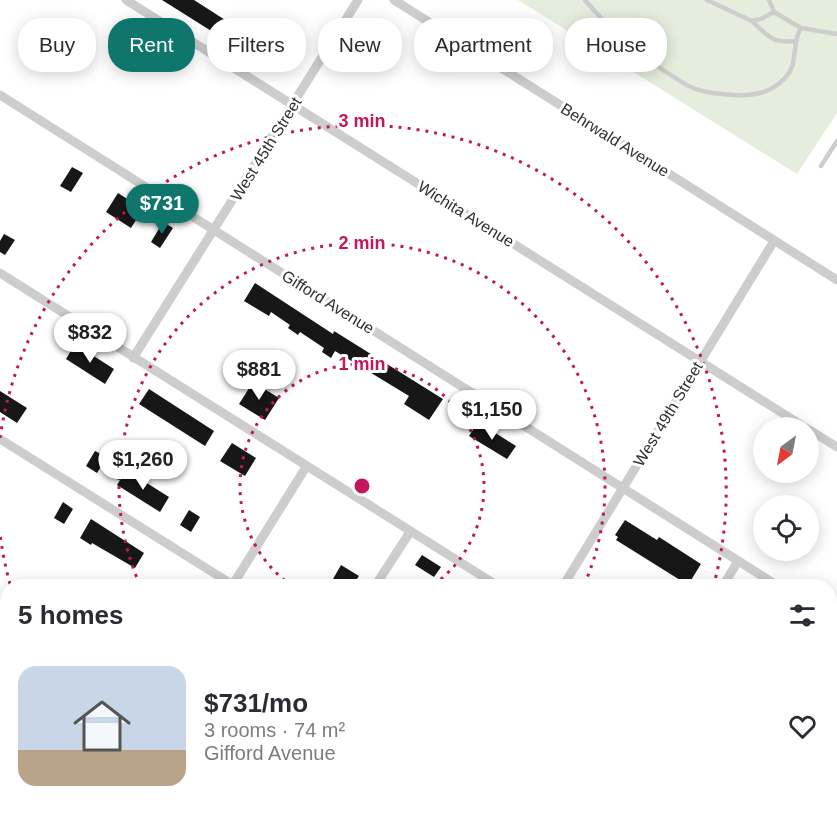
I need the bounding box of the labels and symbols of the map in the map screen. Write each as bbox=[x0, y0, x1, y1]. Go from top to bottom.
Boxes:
street label: West 45th Street bbox=[227, 94, 305, 204]
street label: Behrwald Avenue bbox=[558, 100, 672, 180]
text: 3 min bbox=[338, 111, 386, 131]
street label: Wichita Avenue bbox=[415, 178, 517, 250]
pin: $731 bbox=[126, 184, 198, 235]
text: 2 min bbox=[338, 233, 386, 253]
street label: Gifford Avenue bbox=[279, 267, 377, 337]
pin: $832 bbox=[54, 313, 126, 364]
pin: $881 bbox=[223, 350, 295, 401]
text: 1 min bbox=[338, 354, 386, 374]
street label: West 49th Street bbox=[630, 358, 706, 469]
pin: $1,150 bbox=[443, 390, 541, 441]
north arrow bbox=[753, 417, 819, 483]
pin: $1,260 bbox=[94, 440, 192, 491]
centre of rings bbox=[352, 476, 372, 496]

